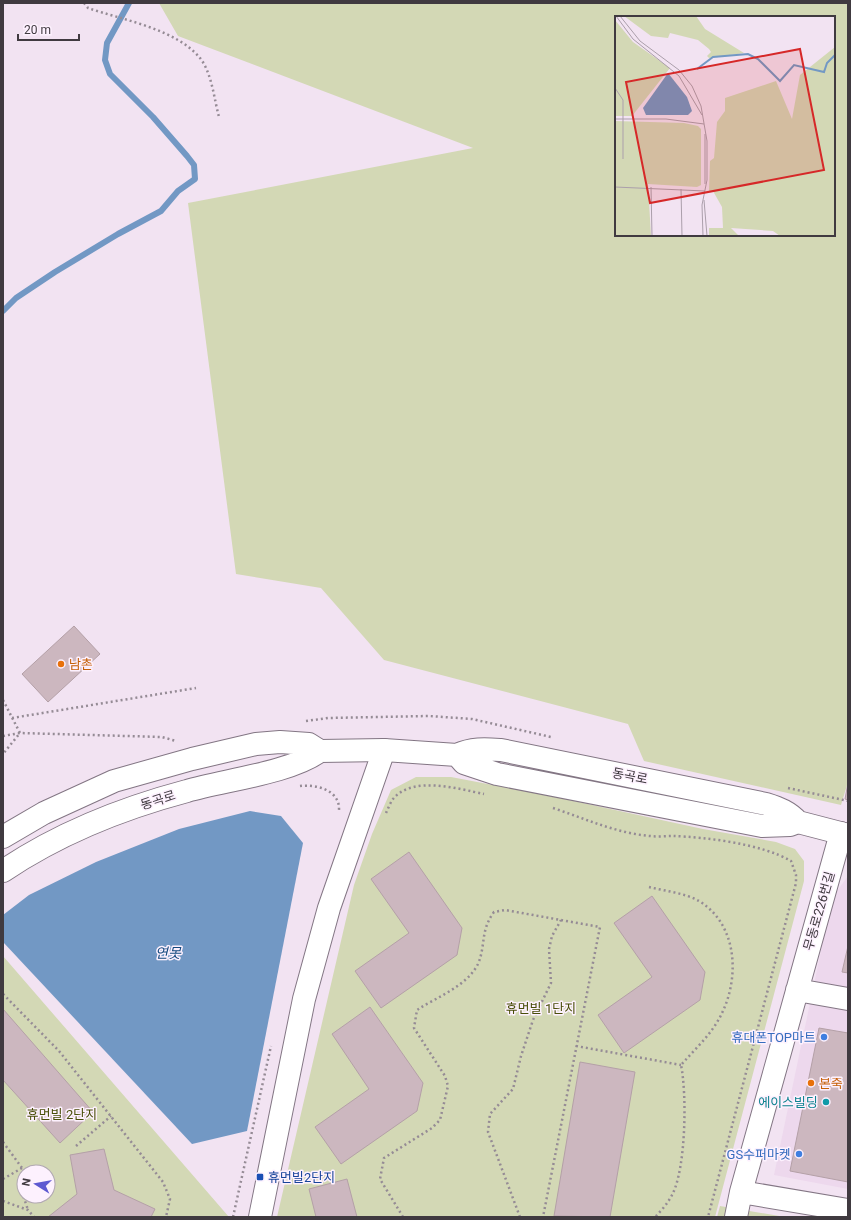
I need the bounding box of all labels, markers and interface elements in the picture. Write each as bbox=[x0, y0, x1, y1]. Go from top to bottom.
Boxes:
scale bar bbox=[18, 16, 79, 42]
inset map bbox=[615, 16, 835, 236]
text: 20 m bbox=[24, 23, 51, 37]
place label: 남촌 bbox=[69, 657, 93, 672]
marker: 남촌 bbox=[56, 659, 66, 669]
street label: 동곡로 bbox=[611, 765, 649, 787]
street label: 동곡로 bbox=[139, 787, 177, 813]
street label: 무동로226번길 bbox=[801, 870, 837, 952]
water label: 연못 bbox=[155, 945, 182, 961]
park label: 휴먼빌 1단지 bbox=[506, 1001, 576, 1016]
place label: 휴대폰TOP마트 bbox=[731, 1030, 816, 1045]
marker: 휴대폰TOP마트 bbox=[819, 1032, 829, 1042]
place label: 본죽 bbox=[819, 1076, 843, 1091]
marker: 본죽 bbox=[806, 1078, 816, 1088]
place label: 에이스빌딩 bbox=[758, 1095, 818, 1110]
marker: 에이스빌딩 bbox=[821, 1097, 831, 1107]
park label: 휴먼빌 2단지 bbox=[27, 1107, 97, 1122]
place label: GS수퍼마켓 bbox=[727, 1147, 791, 1162]
marker: GS수퍼마켓 bbox=[794, 1149, 804, 1159]
north arrow bbox=[16, 1164, 56, 1204]
place label: 휴먼빌2단지 bbox=[268, 1170, 335, 1185]
marker: 휴먼빌2단지 bbox=[255, 1172, 265, 1182]
text: N bbox=[20, 1177, 34, 1187]

